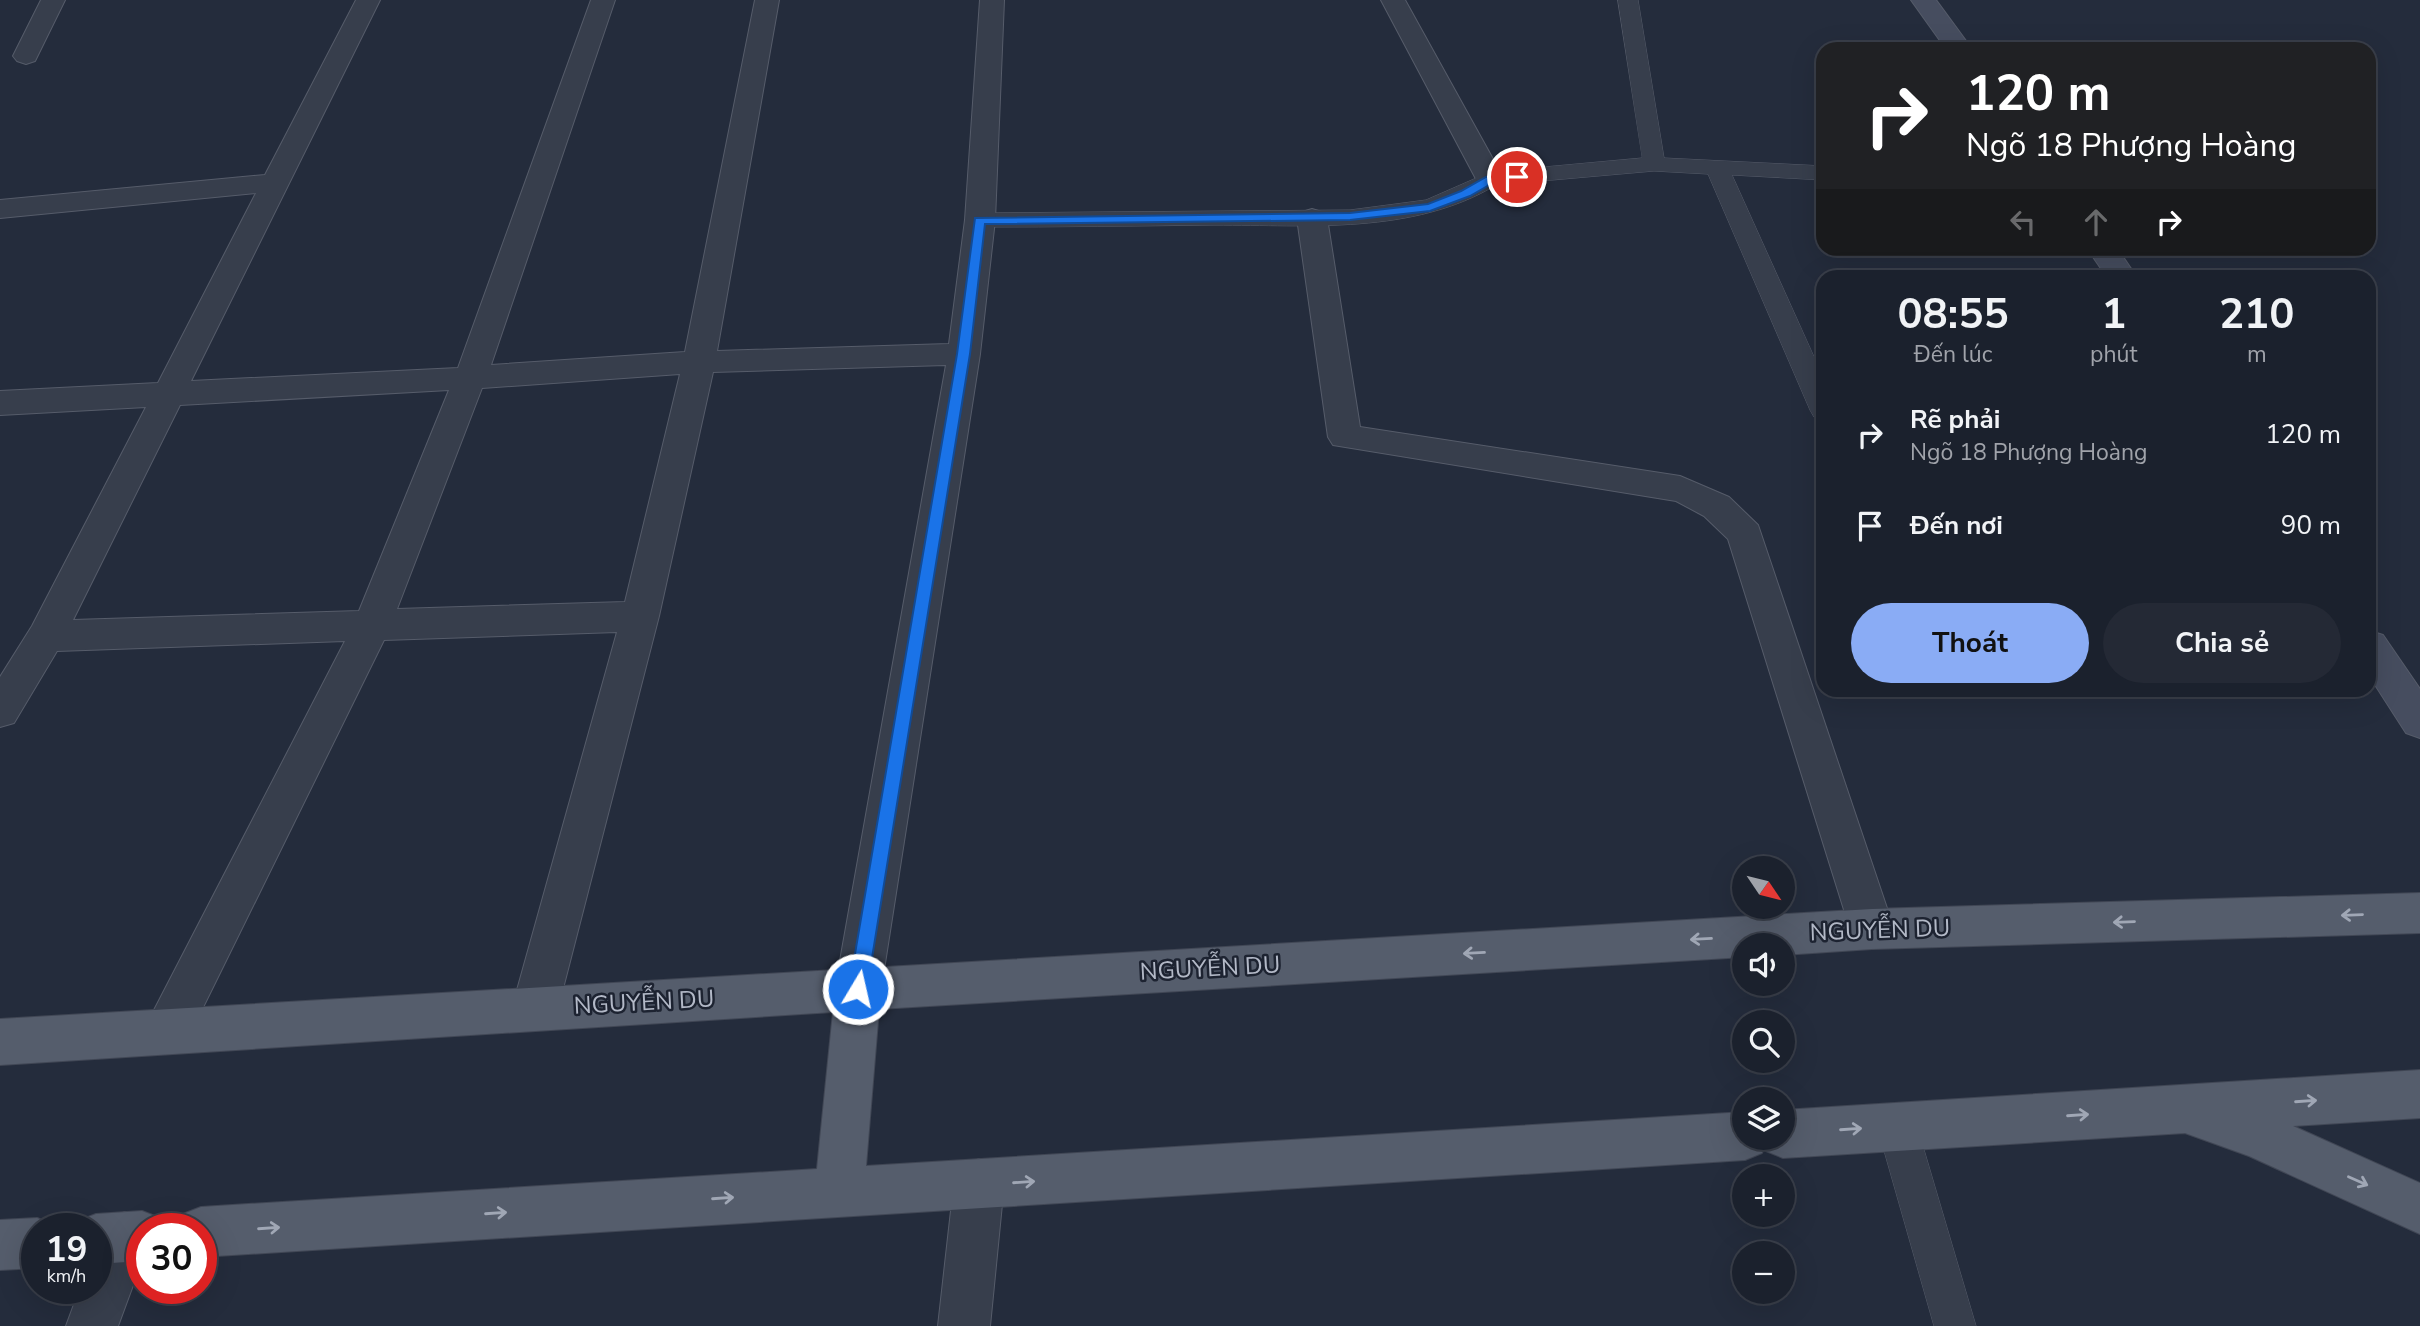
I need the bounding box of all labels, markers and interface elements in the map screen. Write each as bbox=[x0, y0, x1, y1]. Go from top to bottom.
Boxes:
text: 120 m bbox=[1966, 60, 2110, 127]
icon: right bbox=[1851, 70, 1942, 161]
text: Ngõ 18 Phượng Hoàng bbox=[1966, 124, 2296, 167]
pin bbox=[1487, 147, 1547, 207]
icon: arrive bbox=[1498, 158, 1536, 196]
icon: left bbox=[2004, 203, 2042, 241]
icon: ahead bbox=[2077, 203, 2115, 241]
icon: right bbox=[2150, 203, 2188, 241]
text: 08:55 bbox=[1897, 286, 2009, 343]
text: 1 bbox=[2101, 286, 2126, 343]
text: 210 bbox=[2219, 286, 2295, 343]
text: Đến lúc bbox=[1914, 339, 1992, 370]
text: phút bbox=[2090, 339, 2138, 370]
text: m bbox=[2247, 339, 2267, 370]
text: Rẽ phải bbox=[1910, 402, 2000, 437]
icon: right bbox=[1851, 416, 1889, 454]
text: 120 m bbox=[2265, 417, 2341, 452]
text: Ngõ 18 Phượng Hoàng bbox=[1910, 437, 2148, 468]
icon: arrive bbox=[1851, 507, 1889, 545]
text: Đến nơi bbox=[1910, 508, 2003, 543]
text: 90 m bbox=[2281, 508, 2341, 543]
button: Thoát bbox=[1851, 603, 2089, 683]
button: Chia sẻ bbox=[2103, 603, 2341, 683]
north arrow bbox=[1732, 856, 1796, 919]
map controls bbox=[1732, 856, 1795, 1304]
one-way arrow bbox=[2341, 908, 2364, 921]
street label: NGUYỄN DU bbox=[1809, 911, 1951, 948]
one-way arrow bbox=[2113, 915, 2136, 928]
one-way arrow bbox=[1690, 933, 1713, 946]
button: sound bbox=[1732, 933, 1795, 996]
street label: NGUYỄN DU bbox=[1139, 947, 1281, 988]
one-way arrow bbox=[1463, 947, 1486, 960]
position arrow bbox=[821, 952, 895, 1026]
street label: NGUYỄN DU bbox=[573, 981, 715, 1022]
button: search bbox=[1732, 1010, 1795, 1073]
button: layers bbox=[1732, 1087, 1795, 1150]
one-way arrow bbox=[2294, 1095, 2317, 1108]
one-way arrow bbox=[2067, 1109, 2090, 1122]
one-way arrow bbox=[1840, 1123, 1863, 1136]
button: + bbox=[1732, 1164, 1795, 1227]
one-way arrow bbox=[1012, 1175, 1035, 1188]
one-way arrow bbox=[2348, 1175, 2369, 1188]
one-way arrow bbox=[712, 1192, 735, 1205]
one-way arrow bbox=[485, 1206, 507, 1219]
speed limit sign: 30 bbox=[126, 1213, 217, 1304]
one-way arrow bbox=[258, 1221, 280, 1234]
text: 19 bbox=[45, 1226, 88, 1273]
button: − bbox=[1732, 1241, 1795, 1304]
text: km/h bbox=[47, 1264, 86, 1288]

